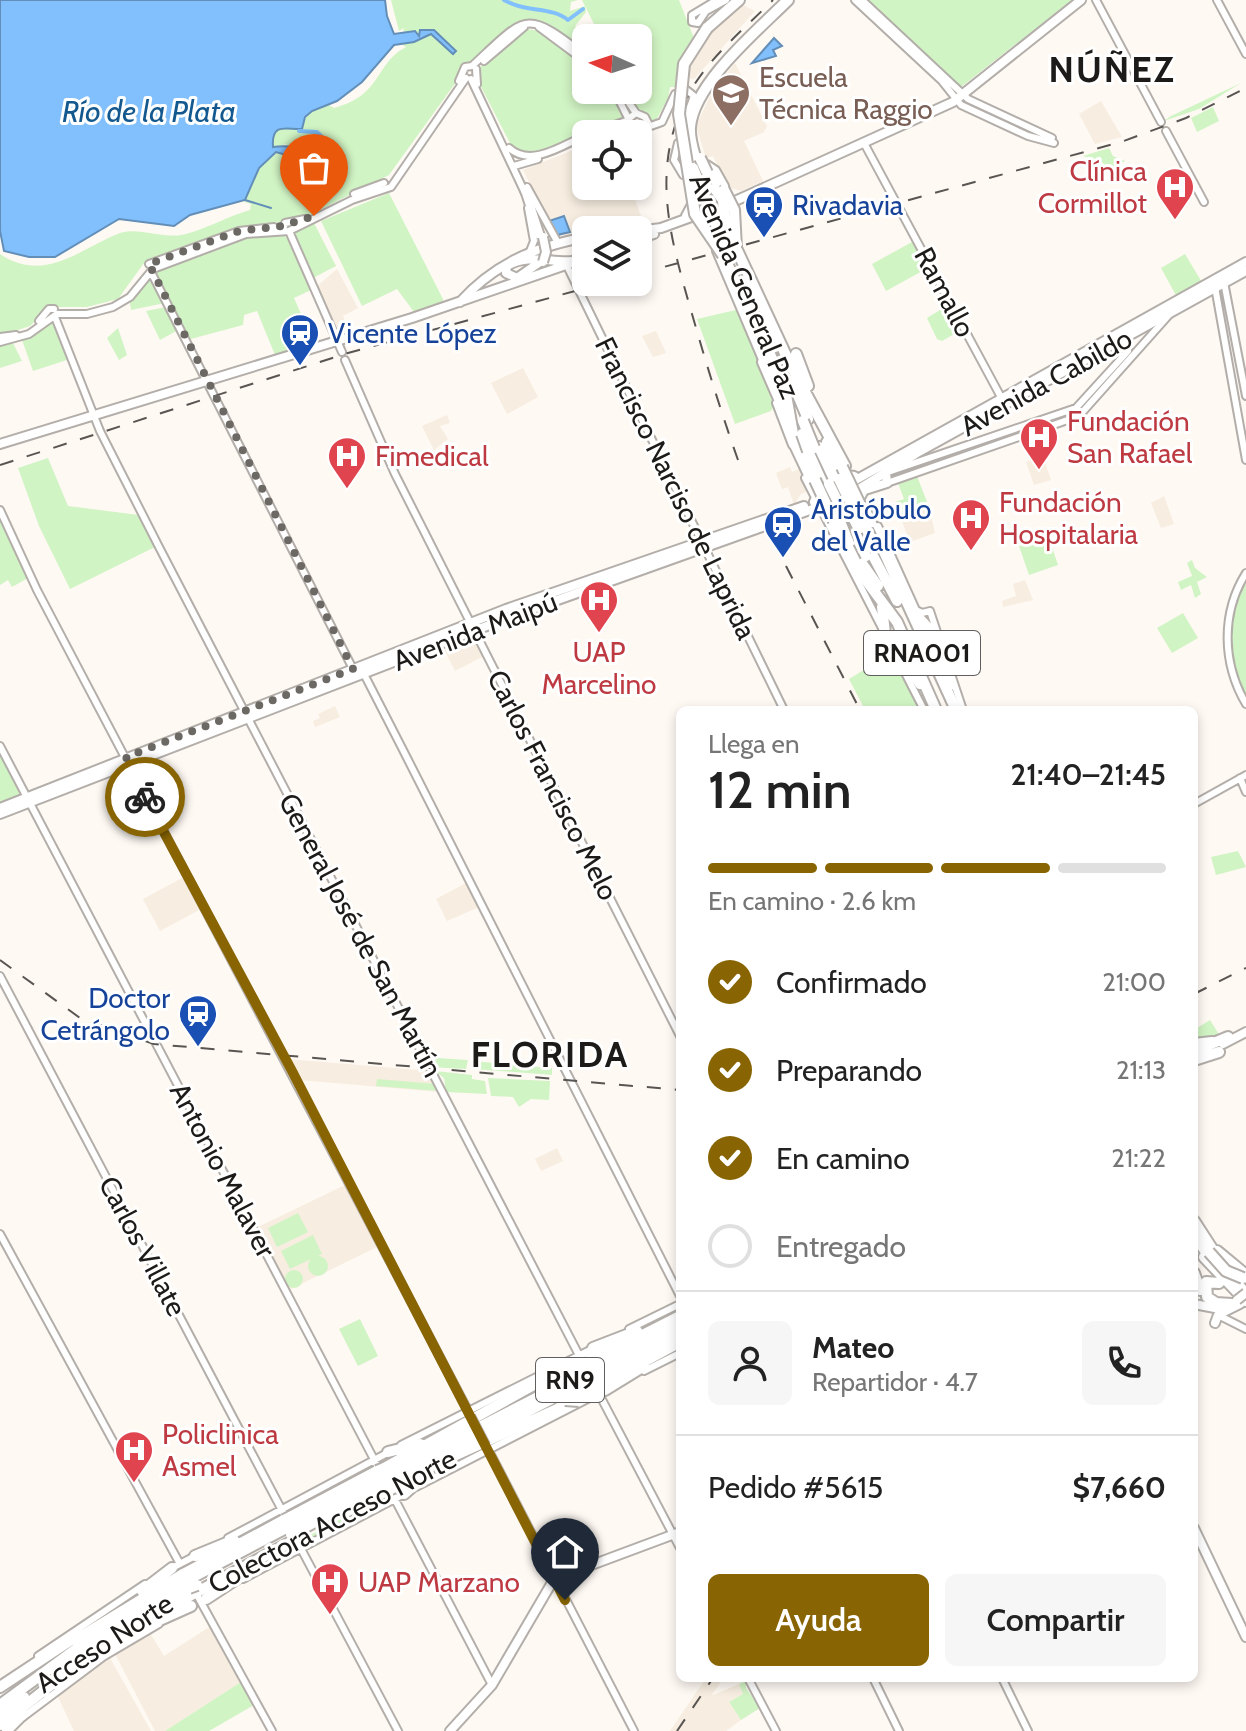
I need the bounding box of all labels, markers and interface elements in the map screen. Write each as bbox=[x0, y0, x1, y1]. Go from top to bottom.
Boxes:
north arrow bbox=[572, 24, 652, 104]
map controls bbox=[572, 24, 652, 296]
district label: NÚÑEZ bbox=[1049, 47, 1175, 91]
place label: Escuela Técnica Raggio bbox=[759, 60, 933, 126]
school or university icon: Escuela Técnica Raggio bbox=[710, 72, 752, 127]
water label: Río de la Plata bbox=[62, 93, 236, 130]
button: locate bbox=[572, 120, 652, 200]
pin bbox=[280, 134, 348, 216]
icon: bag bbox=[292, 146, 336, 190]
place label: Clínica Cormillot bbox=[1038, 154, 1148, 220]
hospital icon: Clínica Cormillot bbox=[1154, 166, 1196, 221]
street label: Avenida General Paz bbox=[682, 168, 808, 404]
station icon: Rivadavia bbox=[743, 184, 785, 239]
place label: Rivadavia bbox=[792, 188, 904, 222]
button: layers bbox=[572, 216, 652, 296]
street label: Ramallo bbox=[907, 241, 983, 343]
station icon: Vicente López bbox=[279, 312, 321, 367]
place label: Vicente López bbox=[328, 316, 497, 350]
street label: Avenida Cabildo bbox=[954, 321, 1138, 443]
street label: Francisco Narciso de Laprida bbox=[588, 331, 764, 645]
place label: Fundación San Rafael bbox=[1067, 404, 1193, 470]
hospital icon: Fundación San Rafael bbox=[1018, 416, 1060, 471]
hospital icon: Fimedical bbox=[326, 435, 368, 490]
place label: Fimedical bbox=[375, 439, 489, 473]
place label: Fundación Hospitalaria bbox=[999, 485, 1139, 551]
place label: Aristóbulo del Valle bbox=[811, 492, 931, 558]
hospital icon: Fundación Hospitalaria bbox=[950, 497, 992, 552]
station icon: Aristóbulo del Valle bbox=[762, 504, 804, 559]
hospital icon: UAP Marcelino bbox=[578, 579, 620, 634]
street label: Avenida Maipú bbox=[388, 584, 562, 678]
road number: RNA001 bbox=[864, 631, 980, 675]
place label: UAP Marcelino bbox=[542, 635, 656, 701]
street label: Carlos Francisco Melo bbox=[480, 664, 626, 906]
text: Llega en bbox=[708, 728, 799, 760]
text: 21:40–21:45 bbox=[1010, 756, 1166, 793]
courier bbox=[105, 757, 185, 837]
text: 12 min bbox=[708, 758, 852, 821]
icon: bike bbox=[123, 775, 167, 819]
street label: General José de San Martín bbox=[272, 787, 450, 1083]
text: En camino · 2.6 km bbox=[708, 885, 916, 917]
icon: check bbox=[708, 960, 752, 1004]
text: Confirmado bbox=[776, 964, 927, 1001]
text: 21:00 bbox=[1102, 966, 1166, 998]
place label: Doctor Cetrángolo bbox=[40, 981, 170, 1047]
station icon: Doctor Cetrángolo bbox=[177, 993, 219, 1048]
district label: FLORIDA bbox=[471, 1032, 629, 1076]
icon: check bbox=[708, 1048, 752, 1092]
text: Preparando bbox=[776, 1052, 922, 1089]
text: 21:13 bbox=[1116, 1054, 1166, 1086]
street label: Antonio Malaver bbox=[163, 1077, 283, 1263]
icon: check bbox=[708, 1136, 752, 1180]
text: En camino bbox=[776, 1140, 910, 1177]
text: 21:22 bbox=[1111, 1142, 1166, 1174]
street label: Carlos Villate bbox=[92, 1170, 194, 1322]
text: Entregado bbox=[776, 1228, 906, 1265]
button: person bbox=[708, 1321, 792, 1405]
button: phone bbox=[1082, 1321, 1166, 1405]
text: Mateo bbox=[812, 1329, 894, 1366]
road number: RN9 bbox=[536, 1358, 604, 1402]
text: Repartidor · 4.7 bbox=[812, 1366, 978, 1398]
place label: Policlinica Asmel bbox=[162, 1417, 279, 1483]
hospital icon: Policlinica Asmel bbox=[113, 1429, 155, 1484]
street label: Colectora Acceso Norte bbox=[202, 1441, 462, 1601]
text: Pedido #5615 bbox=[708, 1469, 883, 1506]
text: $7,660 bbox=[1072, 1469, 1166, 1506]
pin bbox=[531, 1518, 599, 1600]
icon: home bbox=[543, 1530, 587, 1574]
hospital icon: UAP Marzano bbox=[309, 1561, 351, 1616]
place label: UAP Marzano bbox=[358, 1565, 520, 1599]
button: Ayuda bbox=[708, 1574, 929, 1666]
button: Compartir bbox=[945, 1574, 1166, 1666]
street label: Acceso Norte bbox=[29, 1586, 179, 1700]

